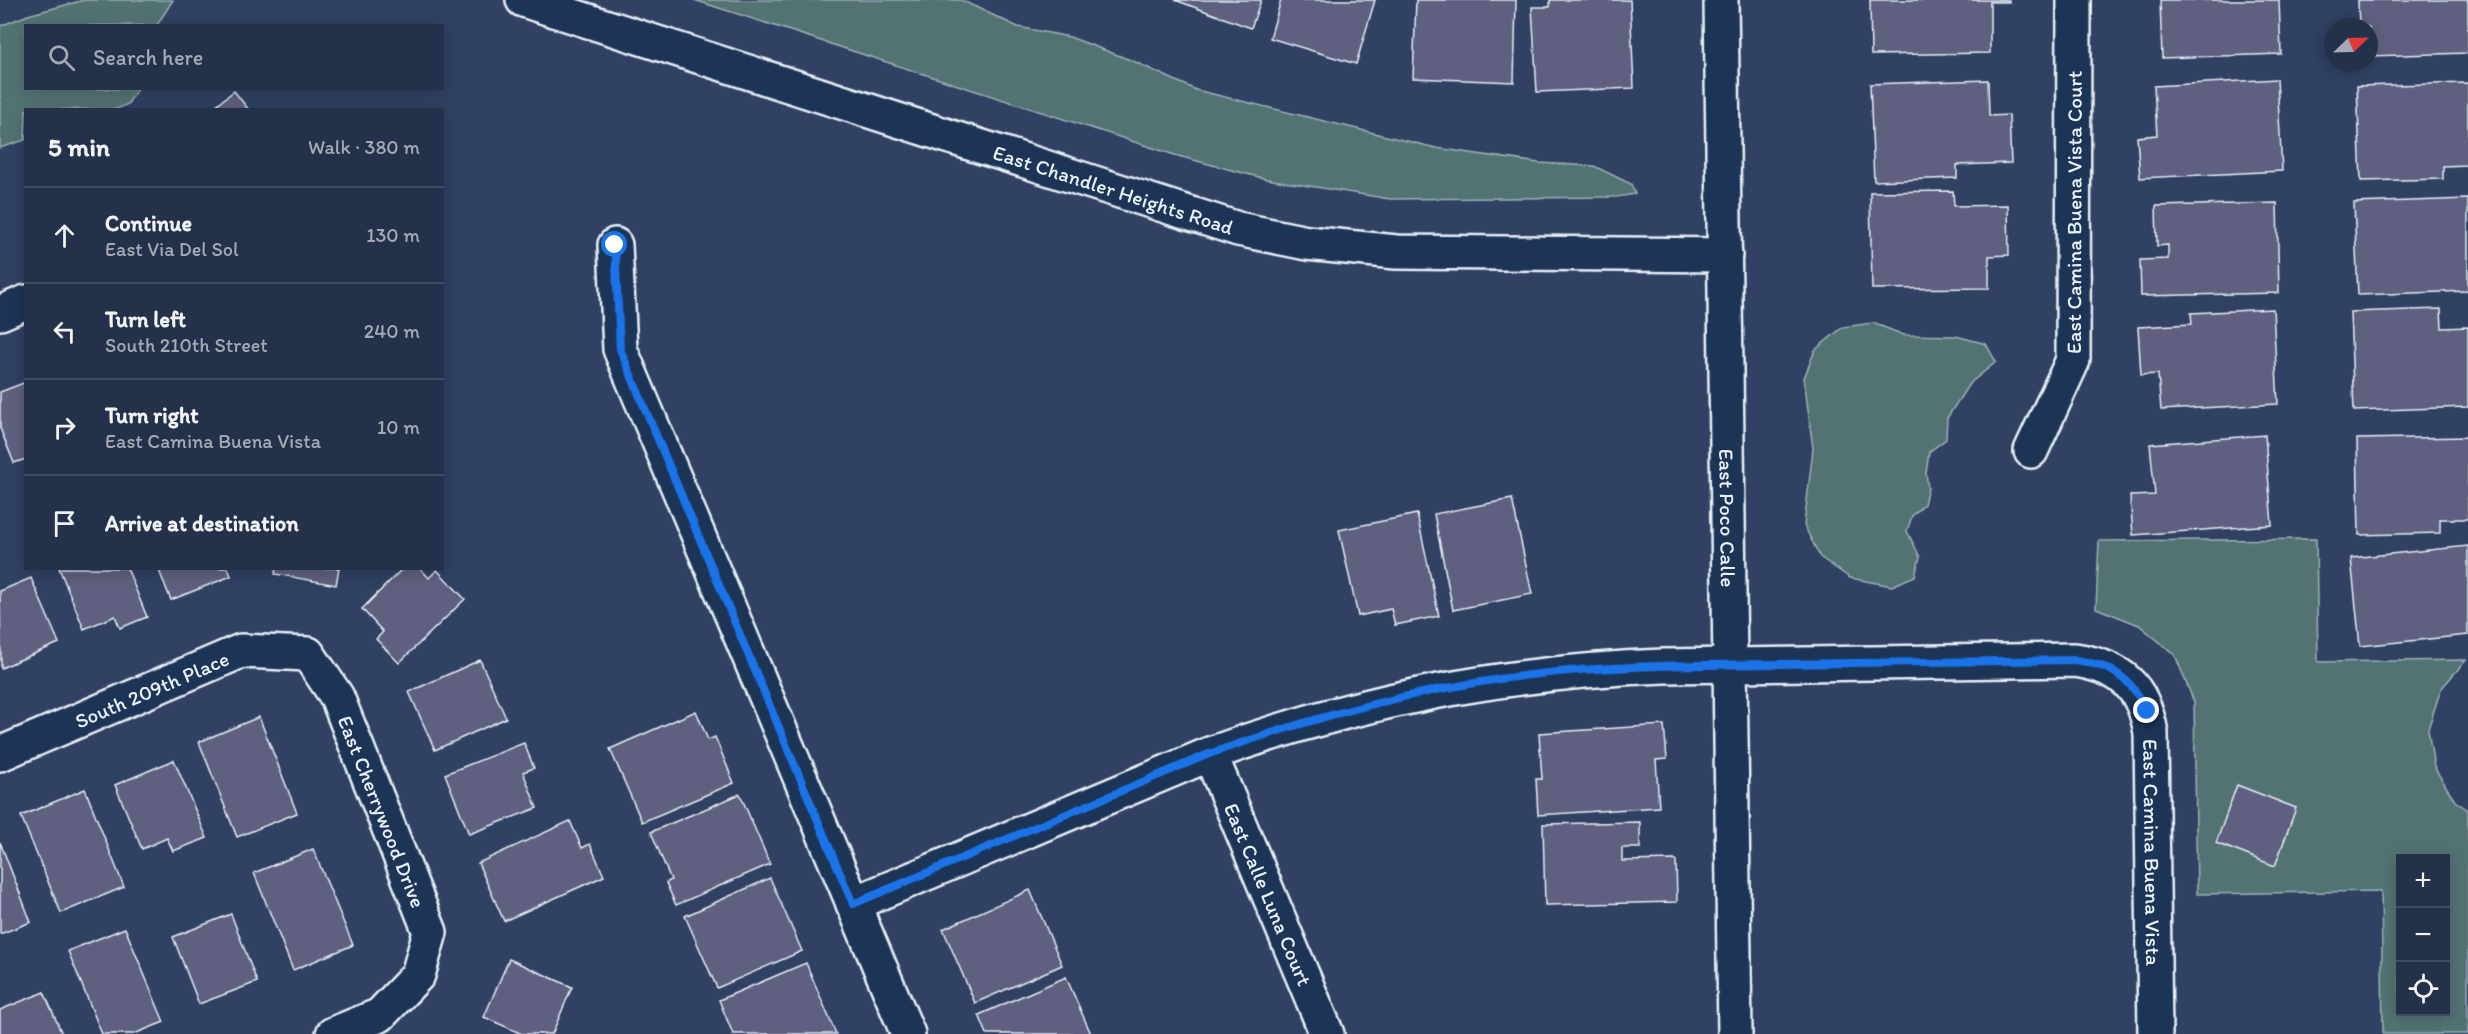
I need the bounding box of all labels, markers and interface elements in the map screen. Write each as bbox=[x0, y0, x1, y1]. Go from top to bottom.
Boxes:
north arrow bbox=[2324, 18, 2378, 72]
search box bbox=[24, 24, 444, 90]
icon: search bbox=[45, 41, 78, 74]
text: Search here bbox=[93, 44, 203, 71]
street label: East Camina Buena Vista Court bbox=[2061, 70, 2086, 354]
text: 5 min bbox=[48, 131, 110, 163]
text: Walk · 380 m bbox=[308, 135, 420, 159]
street label: East Chandler Heights Road bbox=[990, 139, 1237, 239]
text: Continue bbox=[105, 210, 192, 237]
icon: ahead bbox=[48, 219, 81, 252]
text: 130 m bbox=[366, 223, 420, 247]
route start bbox=[601, 231, 627, 257]
text: East Via Del Sol bbox=[105, 237, 239, 261]
text: Turn left bbox=[105, 306, 186, 333]
icon: left bbox=[48, 315, 81, 348]
text: 240 m bbox=[364, 319, 420, 343]
text: South 210th Street bbox=[105, 333, 268, 357]
text: Turn right bbox=[105, 402, 199, 429]
icon: right bbox=[48, 411, 81, 444]
text: 10 m bbox=[377, 415, 420, 439]
text: East Camina Buena Vista bbox=[105, 429, 321, 453]
street label: East Poco Calle bbox=[1715, 448, 1741, 588]
icon: arrive bbox=[48, 507, 81, 540]
text: Arrive at destination bbox=[105, 510, 299, 537]
street label: South 209th Place bbox=[71, 645, 233, 733]
route end bbox=[2133, 697, 2159, 723]
street label: East Cherrywood Drive bbox=[333, 712, 432, 911]
street label: East Camina Buena Vista bbox=[2139, 739, 2167, 966]
street label: East Calle Luna Court bbox=[1219, 799, 1318, 989]
map controls bbox=[2396, 854, 2450, 1016]
button: + bbox=[2396, 854, 2450, 908]
button: − bbox=[2396, 908, 2450, 962]
button: locate bbox=[2396, 962, 2450, 1016]

